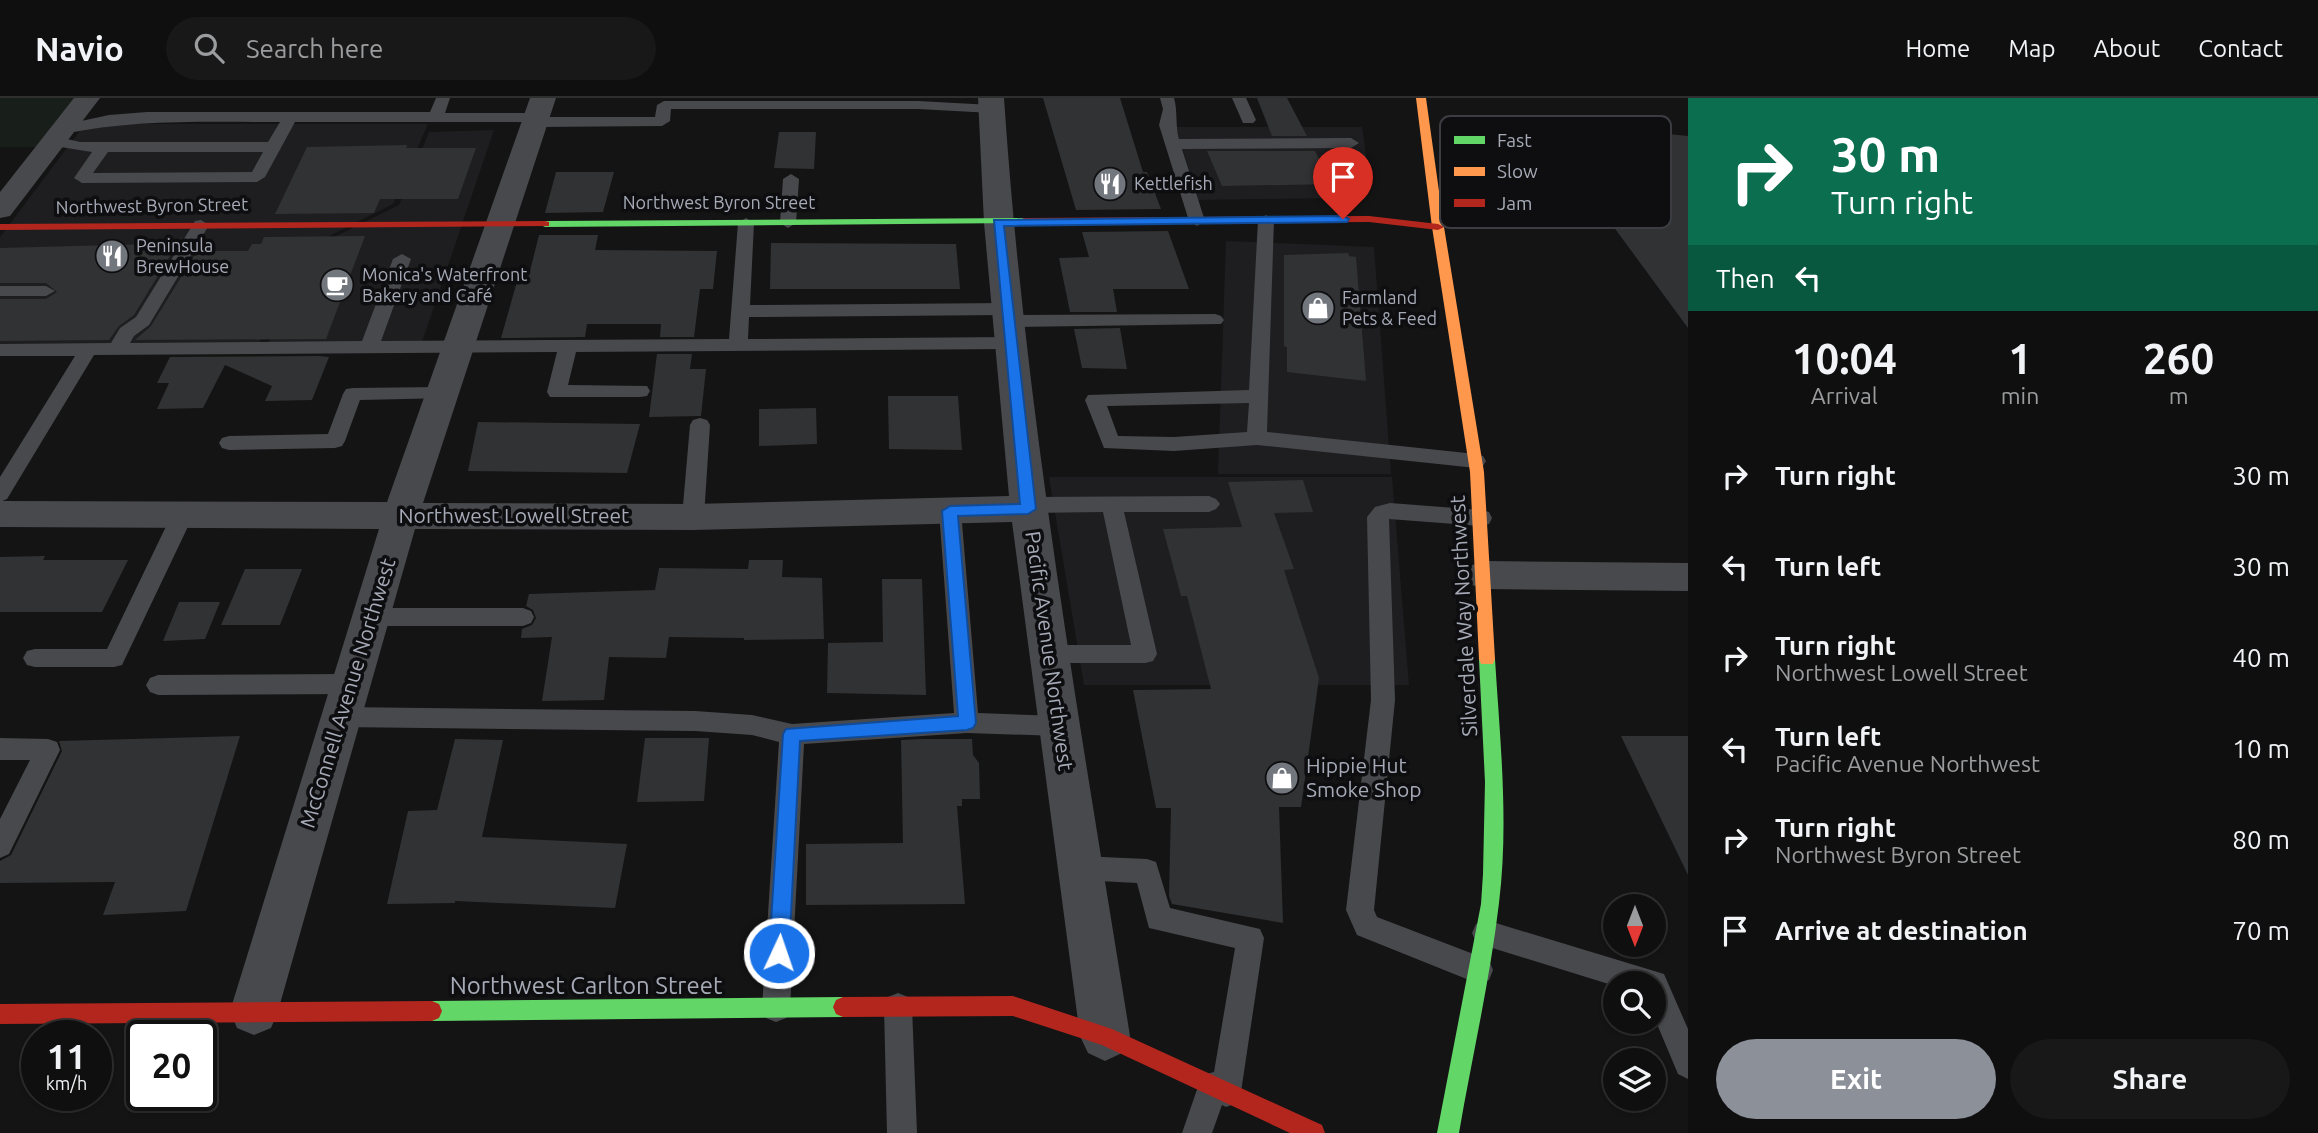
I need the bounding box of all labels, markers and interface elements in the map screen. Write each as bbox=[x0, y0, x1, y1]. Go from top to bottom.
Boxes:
search box bbox=[166, 17, 656, 80]
icon: search bbox=[190, 29, 228, 67]
text: Navio bbox=[35, 30, 124, 67]
text: Search here bbox=[246, 34, 383, 63]
text: Home bbox=[1905, 35, 1970, 62]
text: Map bbox=[2008, 35, 2055, 62]
text: About bbox=[2093, 35, 2160, 62]
text: Contact bbox=[2198, 35, 2283, 62]
legend bbox=[1440, 116, 1671, 228]
icon: right bbox=[1716, 126, 1807, 217]
text: 30 m bbox=[1831, 126, 1940, 181]
text: Fast bbox=[1497, 129, 1532, 151]
pin bbox=[1313, 147, 1373, 219]
icon: arrive bbox=[1324, 158, 1362, 196]
text: Slow bbox=[1497, 160, 1538, 182]
restaurant icon: Kettlefish bbox=[1091, 165, 1129, 203]
place label: Kettlefish bbox=[1134, 173, 1213, 193]
text: Turn right bbox=[1831, 184, 1973, 220]
street label: Northwest Byron Street bbox=[623, 192, 815, 212]
text: Jam bbox=[1497, 192, 1533, 214]
street label: Northwest Byron Street bbox=[56, 193, 248, 217]
place label: Peninsula BrewHouse bbox=[136, 235, 229, 276]
restaurant icon: Peninsula BrewHouse bbox=[93, 237, 131, 275]
icon: left bbox=[1789, 259, 1827, 297]
place label: Monica's Waterfront Bakery and Café bbox=[362, 264, 527, 305]
text: Then bbox=[1716, 264, 1775, 293]
cafe icon: Monica's Waterfront Bakery and Café bbox=[318, 266, 356, 304]
place label: Farmland Pets & Feed bbox=[1342, 287, 1437, 328]
shop icon: Farmland Pets & Feed bbox=[1299, 289, 1337, 327]
text: 10:04 bbox=[1792, 335, 1897, 382]
text: 1 bbox=[2008, 335, 2032, 382]
text: 260 bbox=[2143, 335, 2214, 382]
text: Arrival bbox=[1811, 383, 1878, 408]
text: min bbox=[2001, 383, 2039, 408]
text: m bbox=[2169, 383, 2189, 408]
icon: right bbox=[1716, 457, 1754, 495]
text: Turn right bbox=[1775, 461, 1896, 490]
text: 30 m bbox=[2232, 461, 2290, 490]
street label: Silverdale Way Northwest bbox=[1445, 495, 1481, 737]
street label: Northwest Lowell Street bbox=[399, 503, 629, 527]
street label: Pacific Avenue Northwest bbox=[1021, 529, 1079, 772]
icon: left bbox=[1716, 548, 1754, 586]
text: Turn left bbox=[1775, 552, 1881, 581]
text: 30 m bbox=[2232, 552, 2290, 581]
street label: McConnell Avenue Northwest bbox=[295, 555, 400, 830]
text: Turn right bbox=[1775, 631, 1896, 660]
icon: right bbox=[1716, 639, 1754, 677]
text: 40 m bbox=[2232, 643, 2290, 672]
text: Northwest Lowell Street bbox=[1775, 660, 2028, 685]
text: Turn left bbox=[1775, 722, 1881, 751]
icon: left bbox=[1716, 730, 1754, 768]
text: 10 m bbox=[2232, 734, 2290, 763]
text: Pacific Avenue Northwest bbox=[1775, 751, 2040, 776]
place label: Hippie Hut Smoke Shop bbox=[1306, 753, 1422, 801]
shop icon: Hippie Hut Smoke Shop bbox=[1263, 759, 1301, 797]
text: Turn right bbox=[1775, 813, 1896, 842]
icon: right bbox=[1716, 821, 1754, 859]
text: 80 m bbox=[2232, 825, 2290, 854]
text: Northwest Byron Street bbox=[1775, 842, 2021, 867]
north arrow bbox=[1603, 894, 1666, 957]
map controls bbox=[1603, 894, 1666, 1111]
icon: arrive bbox=[1716, 912, 1754, 950]
position arrow bbox=[742, 916, 816, 990]
text: Arrive at destination bbox=[1775, 916, 2028, 945]
text: 70 m bbox=[2232, 916, 2290, 945]
button: search bbox=[1603, 971, 1666, 1034]
street label: Northwest Carlton Street bbox=[450, 972, 723, 999]
speed limit sign: 20 bbox=[126, 1020, 217, 1111]
text: 11 bbox=[47, 1036, 86, 1076]
button: Exit bbox=[1716, 1039, 1996, 1119]
button: Share bbox=[2010, 1039, 2290, 1119]
button: layers bbox=[1603, 1048, 1666, 1111]
text: km/h bbox=[46, 1073, 87, 1093]

